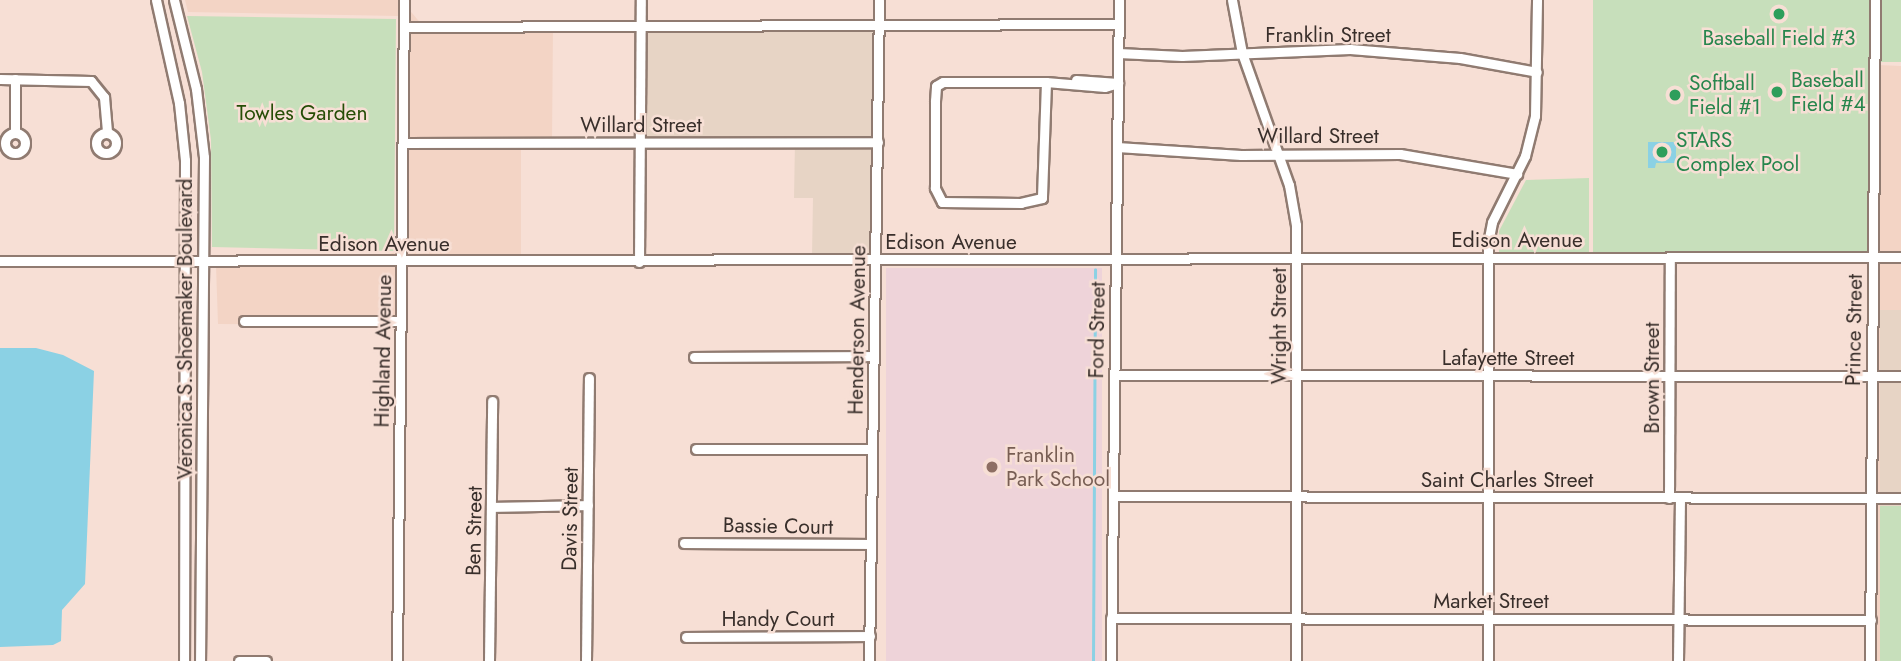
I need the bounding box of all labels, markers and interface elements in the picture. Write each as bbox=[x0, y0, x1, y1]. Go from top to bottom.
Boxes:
marker: Baseball Field #3 bbox=[1771, 6, 1787, 22]
street label: Franklin Street bbox=[1265, 22, 1391, 48]
place label: Baseball Field #3 bbox=[1702, 25, 1856, 51]
place label: Baseball Field #4 bbox=[1791, 67, 1866, 117]
place label: Softball Field #1 bbox=[1689, 70, 1761, 120]
marker: Baseball Field #4 bbox=[1769, 84, 1785, 100]
marker: Softball Field #1 bbox=[1667, 87, 1683, 103]
park label: Towles Garden bbox=[237, 100, 367, 126]
street label: Willard Street bbox=[580, 112, 702, 138]
street label: Willard Street bbox=[1257, 123, 1379, 149]
place label: STARS Complex Pool bbox=[1676, 127, 1799, 177]
marker: STARS Complex Pool bbox=[1654, 144, 1670, 160]
street label: Veronica S. Shoemaker Boulevard bbox=[172, 179, 198, 479]
street label: Edison Avenue bbox=[1451, 227, 1583, 253]
street label: Edison Avenue bbox=[885, 229, 1017, 255]
street label: Edison Avenue bbox=[318, 231, 450, 257]
street label: Henderson Avenue bbox=[843, 245, 871, 415]
street label: Wright Street bbox=[1266, 268, 1292, 384]
street label: Highland Avenue bbox=[369, 274, 397, 428]
street label: Prince Street bbox=[1840, 274, 1868, 386]
street label: Ford Street bbox=[1084, 281, 1110, 379]
street label: Brown Street bbox=[1639, 322, 1665, 434]
street label: Lafayette Street bbox=[1442, 345, 1574, 371]
place label: Franklin Park School bbox=[1006, 442, 1110, 492]
marker: Franklin Park School bbox=[984, 459, 1000, 475]
street label: Davis Street bbox=[556, 467, 584, 571]
street label: Saint Charles Street bbox=[1421, 467, 1593, 493]
street label: Ben Street bbox=[461, 486, 487, 576]
street label: Bassie Court bbox=[723, 512, 833, 540]
street label: Market Street bbox=[1433, 588, 1549, 614]
street label: Handy Court bbox=[722, 606, 834, 632]

